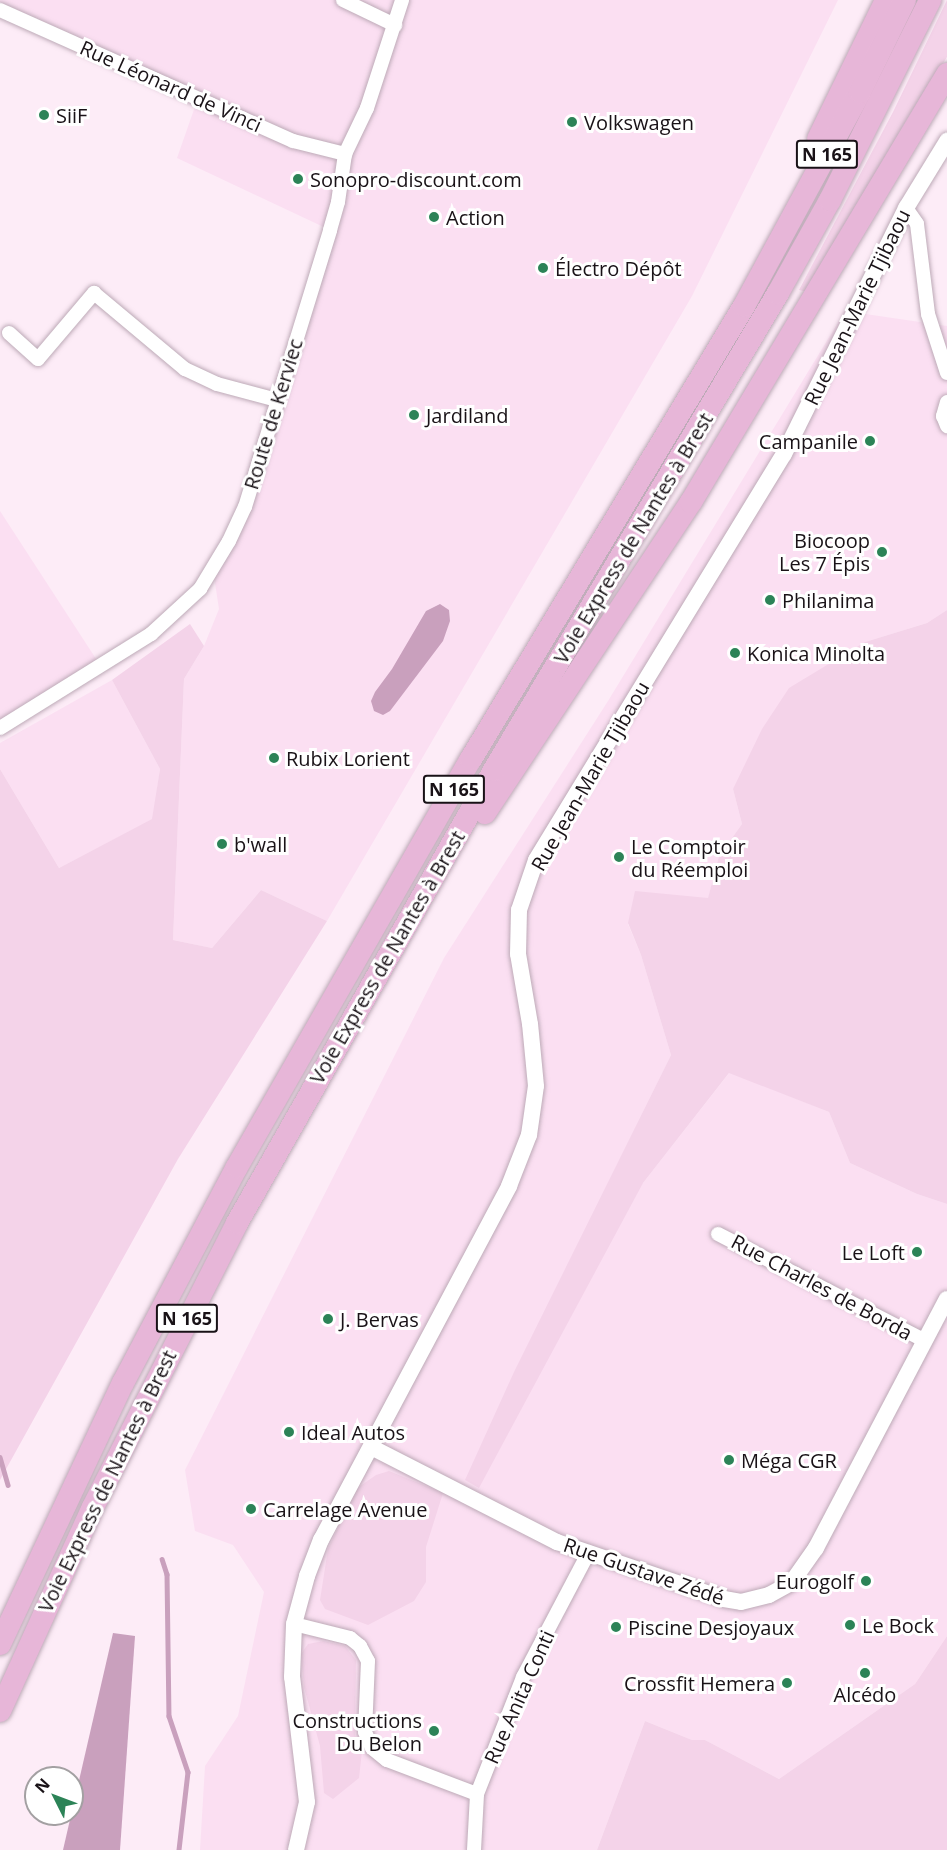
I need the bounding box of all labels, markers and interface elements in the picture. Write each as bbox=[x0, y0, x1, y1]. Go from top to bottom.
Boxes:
street label: Rue Léonard de Vinci bbox=[76, 35, 266, 137]
place label: SiiF bbox=[56, 103, 87, 127]
marker: SiiF bbox=[37, 108, 51, 122]
place label: Volkswagen bbox=[584, 110, 694, 134]
marker: Volkswagen bbox=[565, 115, 579, 129]
road number: N 165 bbox=[796, 139, 858, 169]
place label: Sonopro-discount.com bbox=[310, 167, 522, 191]
marker: Sonopro-discount.com bbox=[291, 172, 305, 186]
place label: Action bbox=[446, 205, 505, 229]
street label: Rue Jean-Marie Tjibaou bbox=[799, 205, 915, 409]
marker: Action bbox=[427, 210, 441, 224]
place label: Électro Dépôt bbox=[555, 256, 682, 280]
marker: Électro Dépôt bbox=[536, 261, 550, 275]
street label: Route de Kerviec bbox=[239, 336, 307, 492]
place label: Jardiland bbox=[426, 403, 509, 427]
marker: Jardiland bbox=[407, 408, 421, 422]
street label: Voie Express de Nantes à Brest bbox=[548, 408, 718, 668]
place label: Campanile bbox=[759, 429, 858, 453]
marker: Campanile bbox=[863, 434, 877, 448]
place label: Biocoop Les 7 Épis bbox=[779, 528, 870, 575]
marker: Biocoop Les 7 Épis bbox=[875, 545, 889, 559]
place label: Philanima bbox=[782, 588, 874, 612]
marker: Philanima bbox=[763, 593, 777, 607]
place label: Konica Minolta bbox=[747, 641, 885, 665]
marker: Konica Minolta bbox=[728, 646, 742, 660]
street label: Rue Jean-Marie Tjibaou bbox=[526, 677, 654, 875]
place label: Rubix Lorient bbox=[286, 746, 410, 770]
marker: Rubix Lorient bbox=[267, 751, 281, 765]
road number: N 165 bbox=[422, 774, 486, 804]
street label: Voie Express de Nantes à Brest bbox=[305, 826, 469, 1088]
place label: b'wall bbox=[234, 832, 287, 856]
place label: Le Comptoir du Réemploi bbox=[631, 834, 748, 881]
marker: b'wall bbox=[215, 837, 229, 851]
marker: Le Comptoir du Réemploi bbox=[612, 850, 626, 864]
street label: Rue Charles de Borda bbox=[727, 1229, 917, 1345]
place label: Le Loft bbox=[842, 1240, 905, 1264]
marker: Le Loft bbox=[910, 1245, 924, 1259]
road number: N 165 bbox=[156, 1303, 219, 1333]
place label: J. Bervas bbox=[340, 1307, 419, 1331]
marker: J. Bervas bbox=[321, 1312, 335, 1326]
street label: Voie Express de Nantes à Brest bbox=[33, 1346, 181, 1616]
place label: Ideal Autos bbox=[301, 1420, 405, 1444]
marker: Ideal Autos bbox=[282, 1425, 296, 1439]
place label: Méga CGR bbox=[741, 1448, 837, 1472]
marker: Méga CGR bbox=[722, 1453, 736, 1467]
place label: Carrelage Avenue bbox=[263, 1497, 427, 1521]
marker: Carrelage Avenue bbox=[244, 1502, 258, 1516]
street label: Rue Gustave Zédé bbox=[561, 1532, 727, 1610]
place label: Eurogolf bbox=[776, 1569, 854, 1593]
marker: Eurogolf bbox=[859, 1574, 873, 1588]
place label: Le Bock bbox=[862, 1613, 934, 1637]
place label: Piscine Desjoyaux bbox=[628, 1615, 794, 1639]
marker: Le Bock bbox=[843, 1618, 857, 1632]
marker: Piscine Desjoyaux bbox=[609, 1620, 623, 1634]
street label: Rue Anita Conti bbox=[479, 1627, 559, 1767]
marker: Alcédo bbox=[858, 1666, 872, 1680]
place label: Crossfit Hemera bbox=[624, 1671, 775, 1695]
marker: Crossfit Hemera bbox=[780, 1676, 794, 1690]
place label: Alcédo bbox=[834, 1682, 896, 1706]
place label: Constructions Du Belon bbox=[292, 1708, 422, 1755]
marker: Constructions Du Belon bbox=[427, 1724, 441, 1738]
north arrow bbox=[24, 1766, 84, 1826]
text: N bbox=[30, 1773, 55, 1797]

